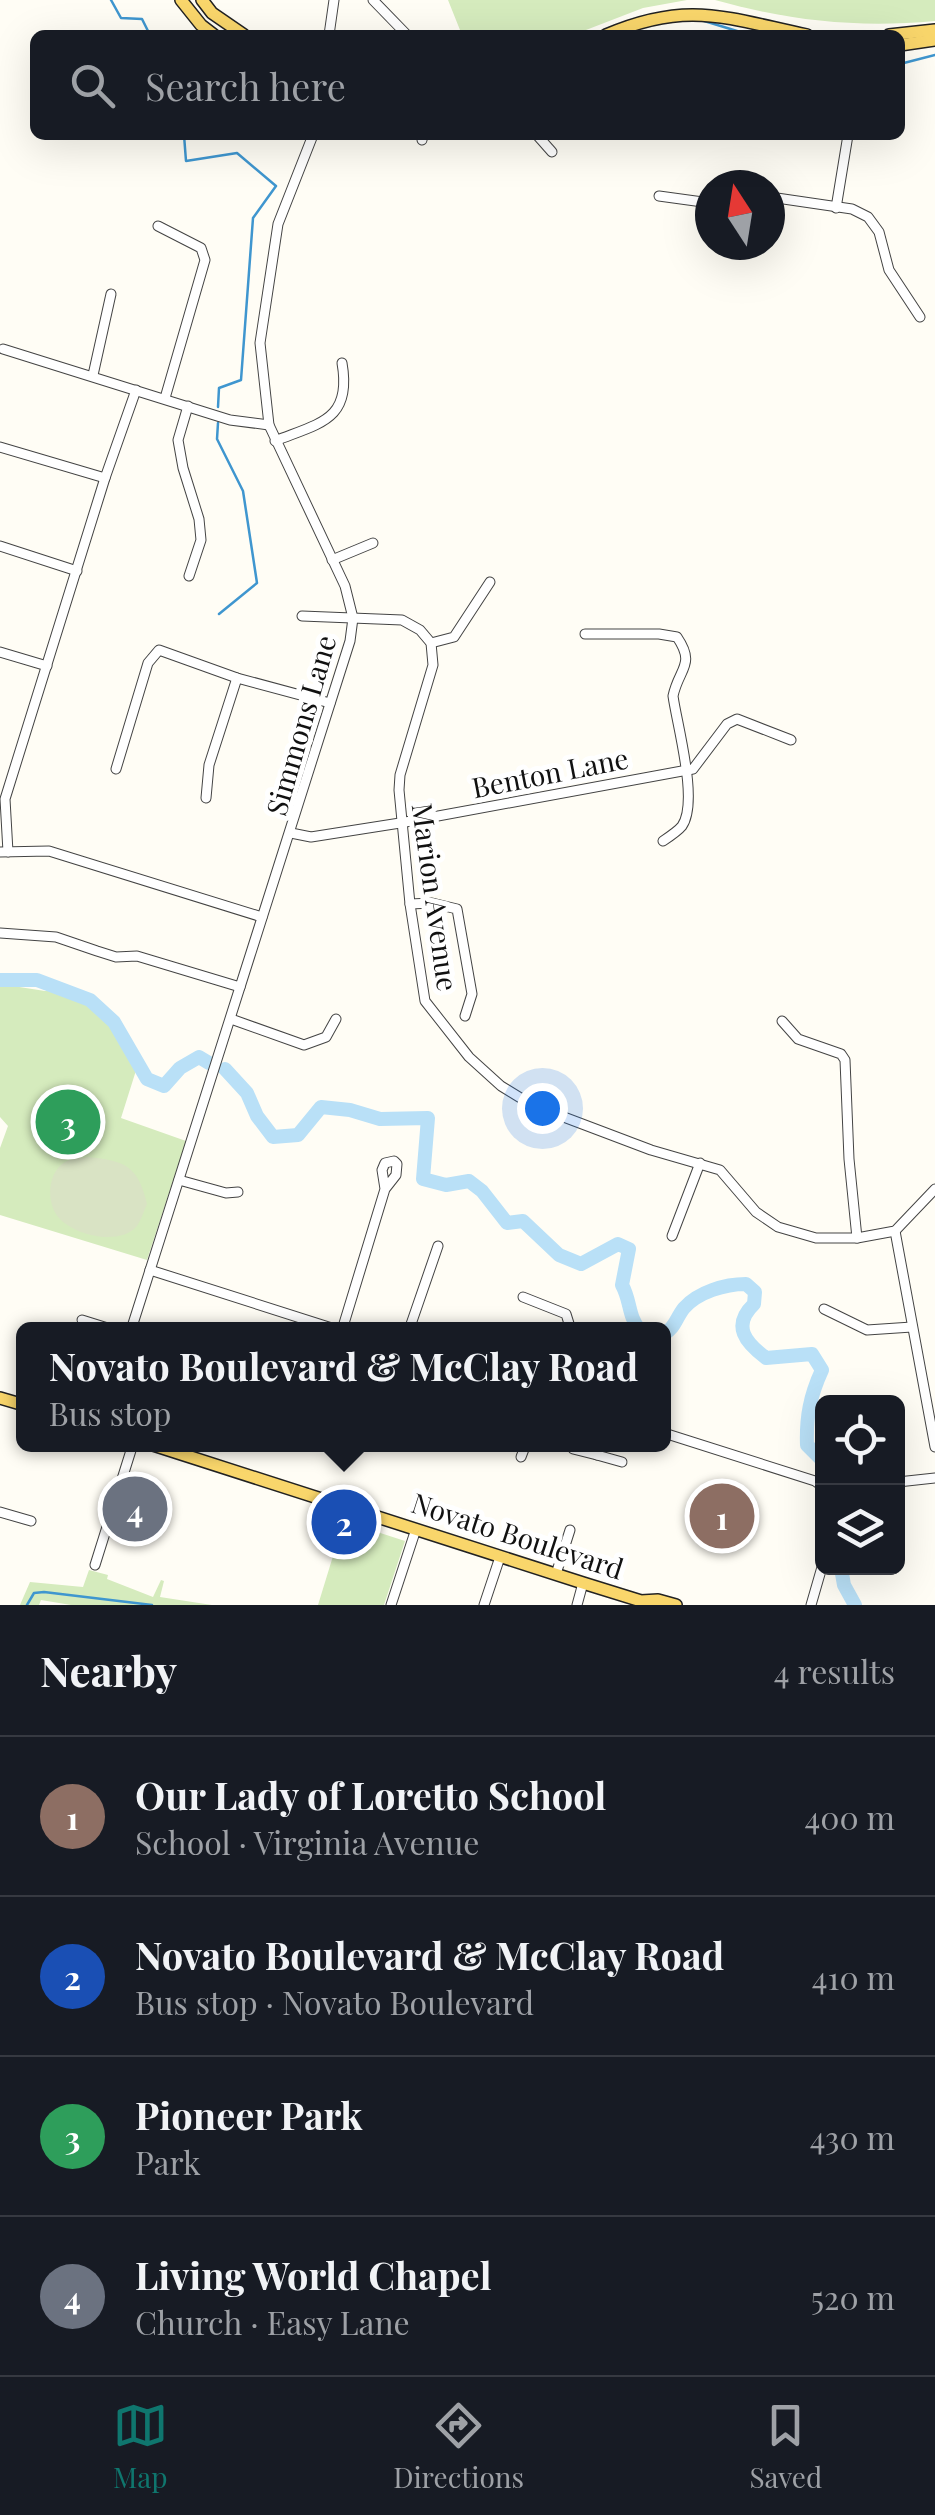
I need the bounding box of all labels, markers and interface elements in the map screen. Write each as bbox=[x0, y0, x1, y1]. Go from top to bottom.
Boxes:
search box bbox=[30, 30, 905, 140]
icon: search bbox=[65, 58, 120, 113]
text: Search here bbox=[145, 60, 346, 111]
north arrow bbox=[695, 170, 785, 260]
street label: Simmons Lane bbox=[257, 631, 343, 819]
street label: Benton Lane bbox=[469, 739, 631, 805]
street label: Marion Avenue bbox=[405, 801, 467, 993]
your location bbox=[517, 1083, 568, 1134]
pin: 3 bbox=[36, 1084, 100, 1160]
popup bbox=[16, 1322, 671, 1452]
text: Novato Boulevard & McClay Road bbox=[49, 1340, 638, 1391]
text: Bus stop bbox=[49, 1391, 171, 1434]
map controls bbox=[815, 1395, 905, 1575]
button: locate bbox=[815, 1395, 905, 1485]
pin: 4 bbox=[102, 1472, 168, 1546]
pin: 1 bbox=[690, 1478, 754, 1554]
street label: Novato Boulevard bbox=[407, 1483, 629, 1587]
pin: 2 bbox=[312, 1484, 376, 1560]
button: layers bbox=[815, 1485, 905, 1575]
text: Nearby bbox=[40, 1642, 177, 1698]
text: 4 results bbox=[774, 1649, 895, 1692]
text: Our Lady of Loretto School bbox=[135, 1769, 606, 1820]
text: 1 bbox=[66, 1795, 79, 1838]
text: 400 m bbox=[804, 1795, 895, 1838]
text: School · Virginia Avenue bbox=[135, 1820, 480, 1863]
text: Novato Boulevard & McClay Road bbox=[135, 1929, 724, 1980]
text: 2 bbox=[64, 1955, 81, 1998]
text: 410 m bbox=[812, 1955, 895, 1998]
text: Bus stop · Novato Boulevard bbox=[135, 1980, 534, 2023]
text: Pioneer Park bbox=[135, 2089, 363, 2140]
text: 3 bbox=[65, 2115, 80, 2158]
text: 430 m bbox=[810, 2115, 895, 2158]
text: Park bbox=[135, 2140, 201, 2183]
text: Living World Chapel bbox=[135, 2249, 492, 2300]
text: 4 bbox=[64, 2275, 81, 2318]
text: 520 m bbox=[811, 2275, 895, 2318]
text: Church · Easy Lane bbox=[135, 2300, 410, 2343]
tab: Map bbox=[113, 2398, 168, 2495]
tab: Directions bbox=[393, 2398, 524, 2495]
tab: Saved bbox=[749, 2398, 822, 2495]

